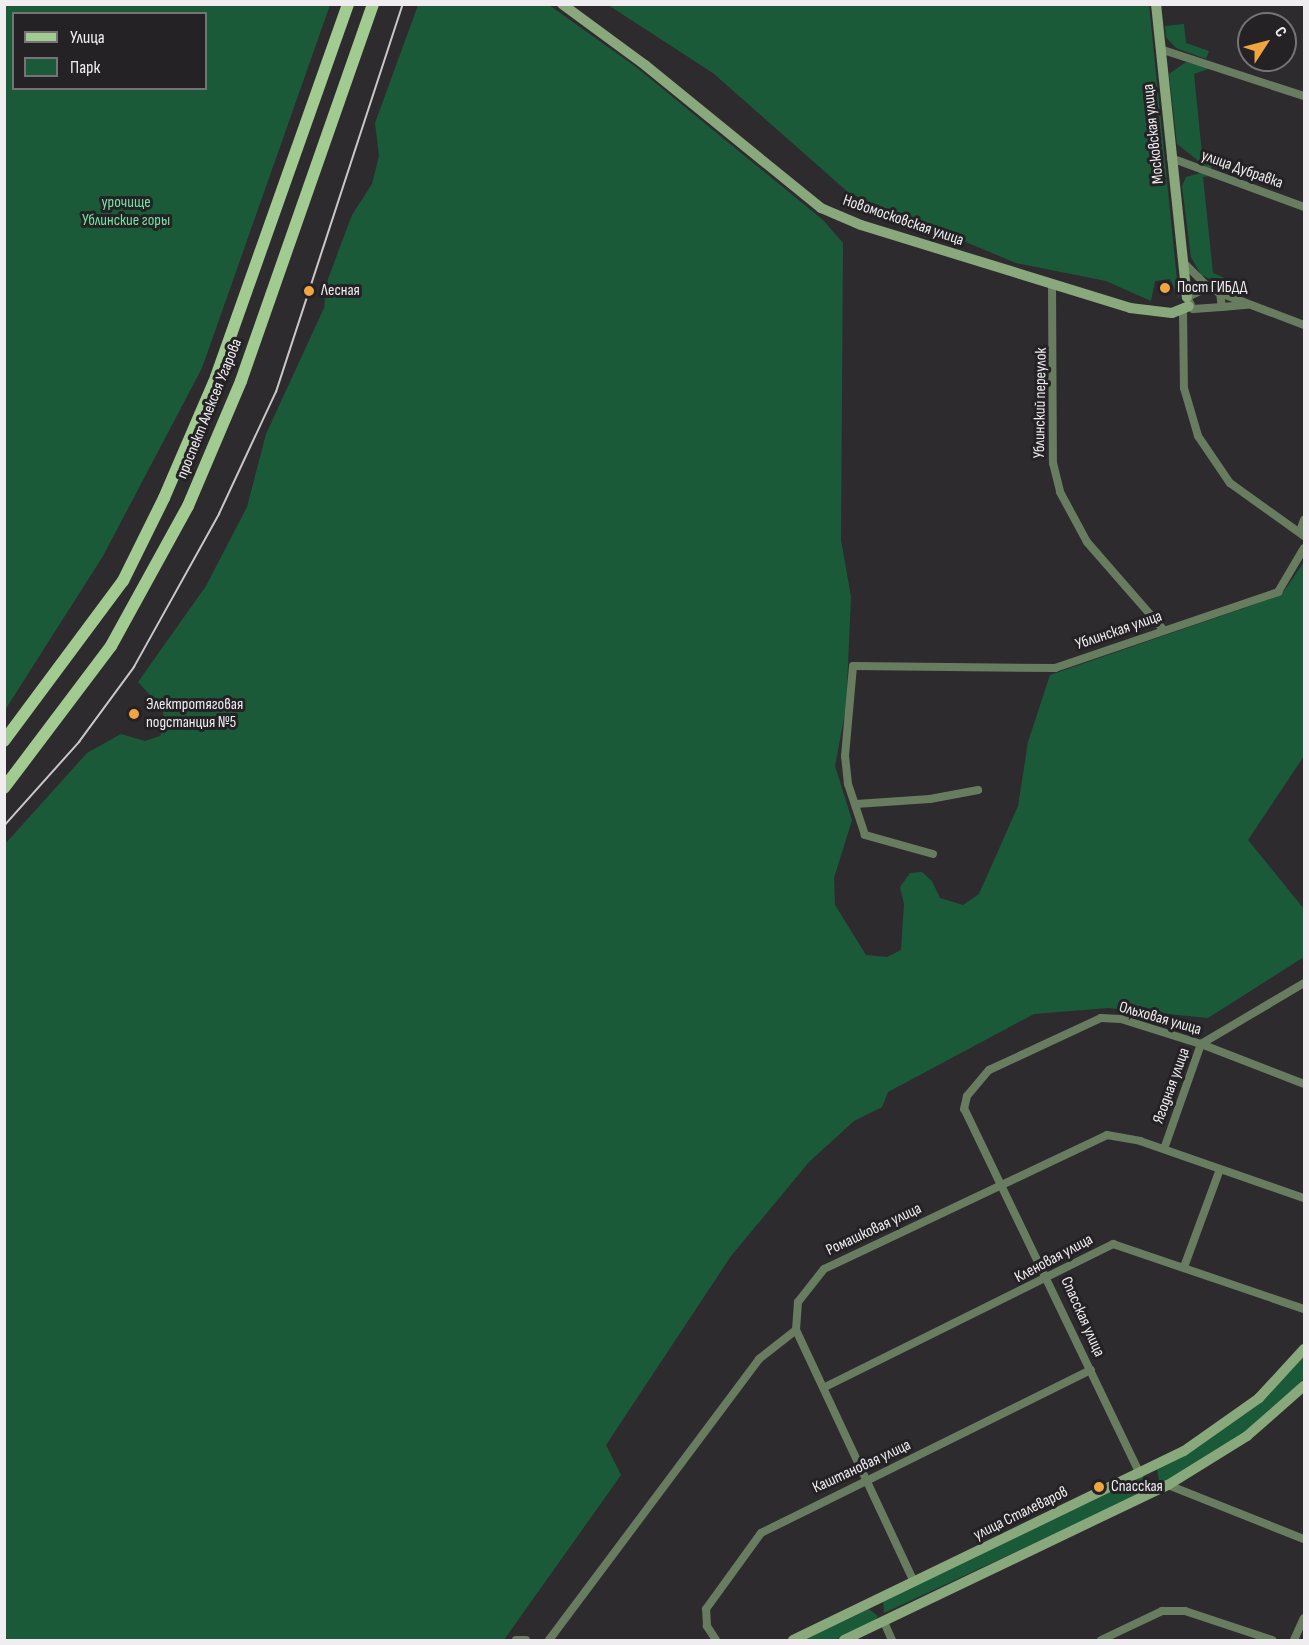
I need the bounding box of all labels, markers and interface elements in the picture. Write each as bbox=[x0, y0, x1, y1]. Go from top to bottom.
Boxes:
legend bbox=[12, 12, 207, 90]
north arrow bbox=[1237, 12, 1297, 72]
text: С bbox=[1270, 23, 1290, 41]
text: Улица bbox=[70, 27, 105, 48]
text: Парк bbox=[70, 57, 100, 78]
street label: Московская улица bbox=[1139, 83, 1169, 185]
street label: улица Дубравка bbox=[1199, 146, 1285, 194]
street label: Новомосковская улица bbox=[840, 191, 966, 251]
park label: урочище Ублинские горы bbox=[82, 193, 170, 231]
place label: Пост ГИБДД bbox=[1177, 278, 1247, 298]
place label: Лесная bbox=[321, 281, 360, 301]
marker: Пост ГИБДД bbox=[1158, 281, 1172, 295]
marker: Лесная bbox=[302, 284, 316, 298]
street label: проспект Алексея Угарова bbox=[173, 336, 247, 482]
street label: Ублинский переулок bbox=[1030, 347, 1052, 459]
street label: Ублинская улица bbox=[1073, 607, 1165, 655]
place label: Электротяговая подстанция №5 bbox=[146, 695, 243, 733]
marker: Электротяговая подстанция №5 bbox=[127, 707, 141, 721]
street label: Ольховая улица bbox=[1117, 998, 1203, 1040]
street label: Ягодная улица bbox=[1149, 1045, 1195, 1127]
street label: Ромашковая улица bbox=[823, 1200, 925, 1260]
street label: Кленовая улица bbox=[1012, 1230, 1096, 1288]
street label: Спасская улица bbox=[1056, 1274, 1108, 1360]
street label: Каштановая улица bbox=[810, 1436, 914, 1498]
place label: Спасская bbox=[1111, 1477, 1163, 1497]
marker: Спасская bbox=[1092, 1480, 1106, 1494]
street label: улица Сталеваров bbox=[971, 1483, 1071, 1545]

